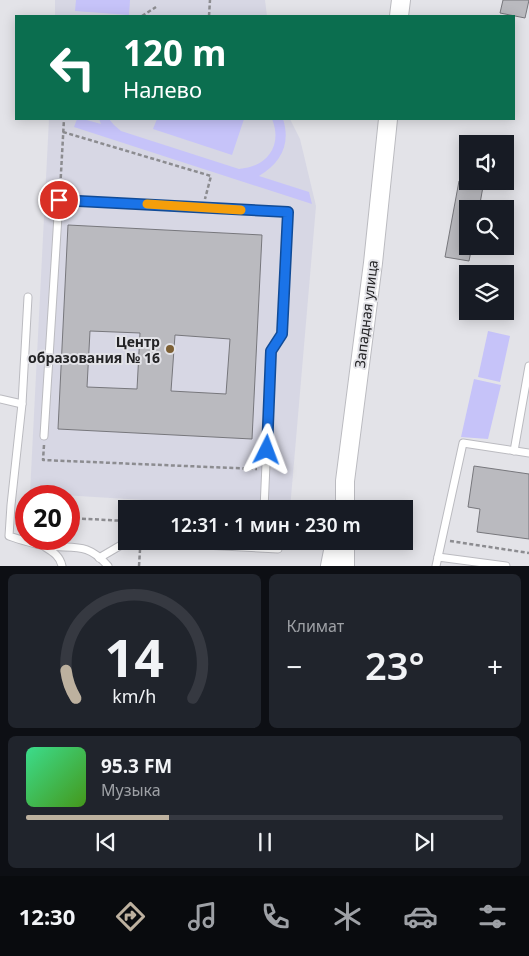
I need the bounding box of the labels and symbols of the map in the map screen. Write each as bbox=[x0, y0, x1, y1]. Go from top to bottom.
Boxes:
pin bbox=[38, 179, 80, 221]
street label: Западная улица bbox=[350, 259, 382, 369]
place label: Центр образования № 16 bbox=[28, 332, 160, 367]
marker: Центр образования № 16 bbox=[164, 343, 176, 355]
position arrow bbox=[240, 423, 292, 475]
speed limit sign: 20 bbox=[15, 485, 80, 550]

